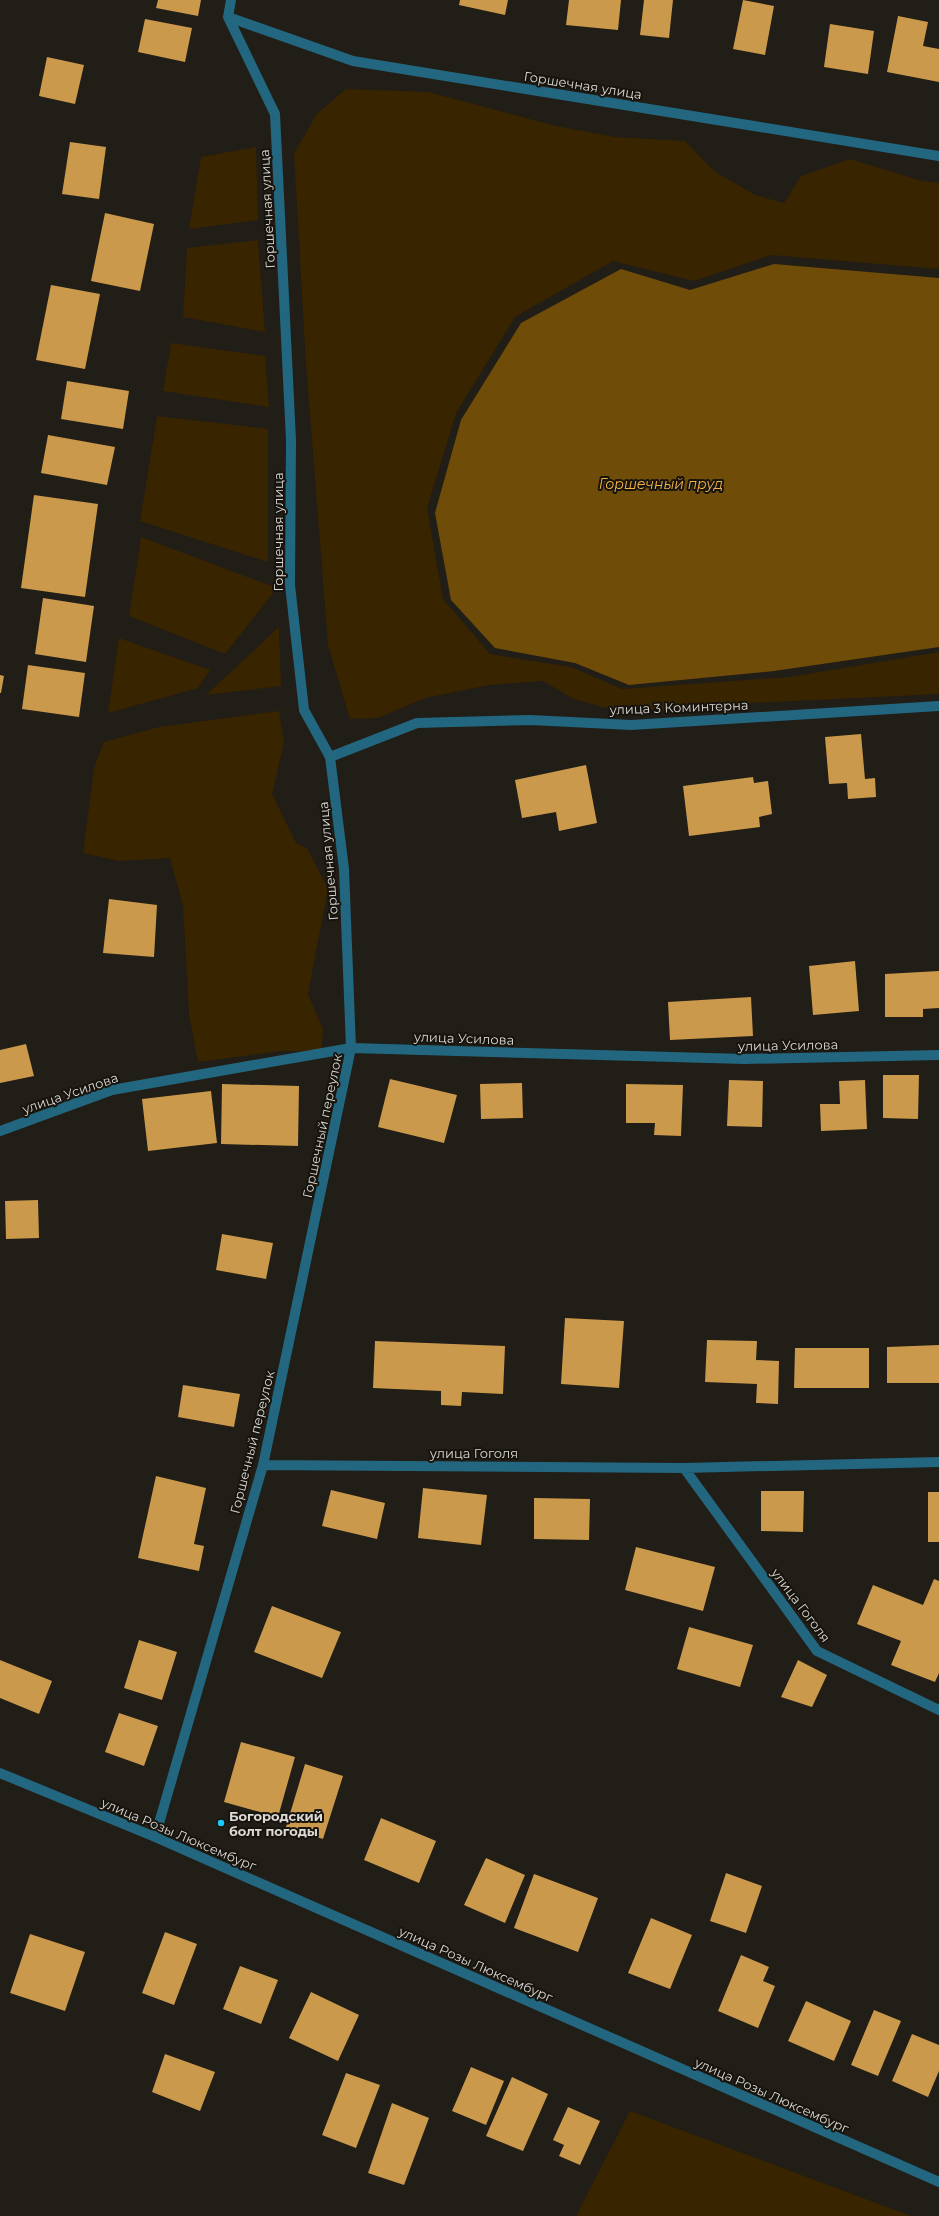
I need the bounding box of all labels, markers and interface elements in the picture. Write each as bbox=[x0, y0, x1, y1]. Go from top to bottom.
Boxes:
street label: Горшечная улица bbox=[523, 68, 643, 102]
street label: Горшечная улица bbox=[256, 149, 278, 269]
street label: Горшечная улица bbox=[270, 472, 286, 592]
water label: Горшечный пруд bbox=[599, 475, 723, 493]
street label: улица 3 Коминтерна bbox=[608, 697, 749, 717]
street label: Горшечная улица bbox=[315, 801, 341, 921]
street label: улица Усилова bbox=[413, 1028, 514, 1048]
street label: улица Усилова bbox=[737, 1036, 838, 1054]
street label: Горшечный переулок bbox=[299, 1052, 345, 1200]
street label: улица Усилова bbox=[19, 1069, 120, 1117]
street label: Горшечный переулок bbox=[226, 1368, 278, 1515]
street label: улица Гоголя bbox=[429, 1445, 518, 1461]
street label: улица Гоголя bbox=[767, 1564, 834, 1645]
street label: улица Розы Люксембург bbox=[98, 1794, 260, 1874]
place label: Богородский болт погоды bbox=[229, 1808, 323, 1839]
marker: Богородский болт погоды bbox=[216, 1818, 226, 1828]
street label: улица Розы Люксембург bbox=[396, 1922, 556, 2006]
street label: улица Розы Люксембург bbox=[692, 2053, 852, 2137]

